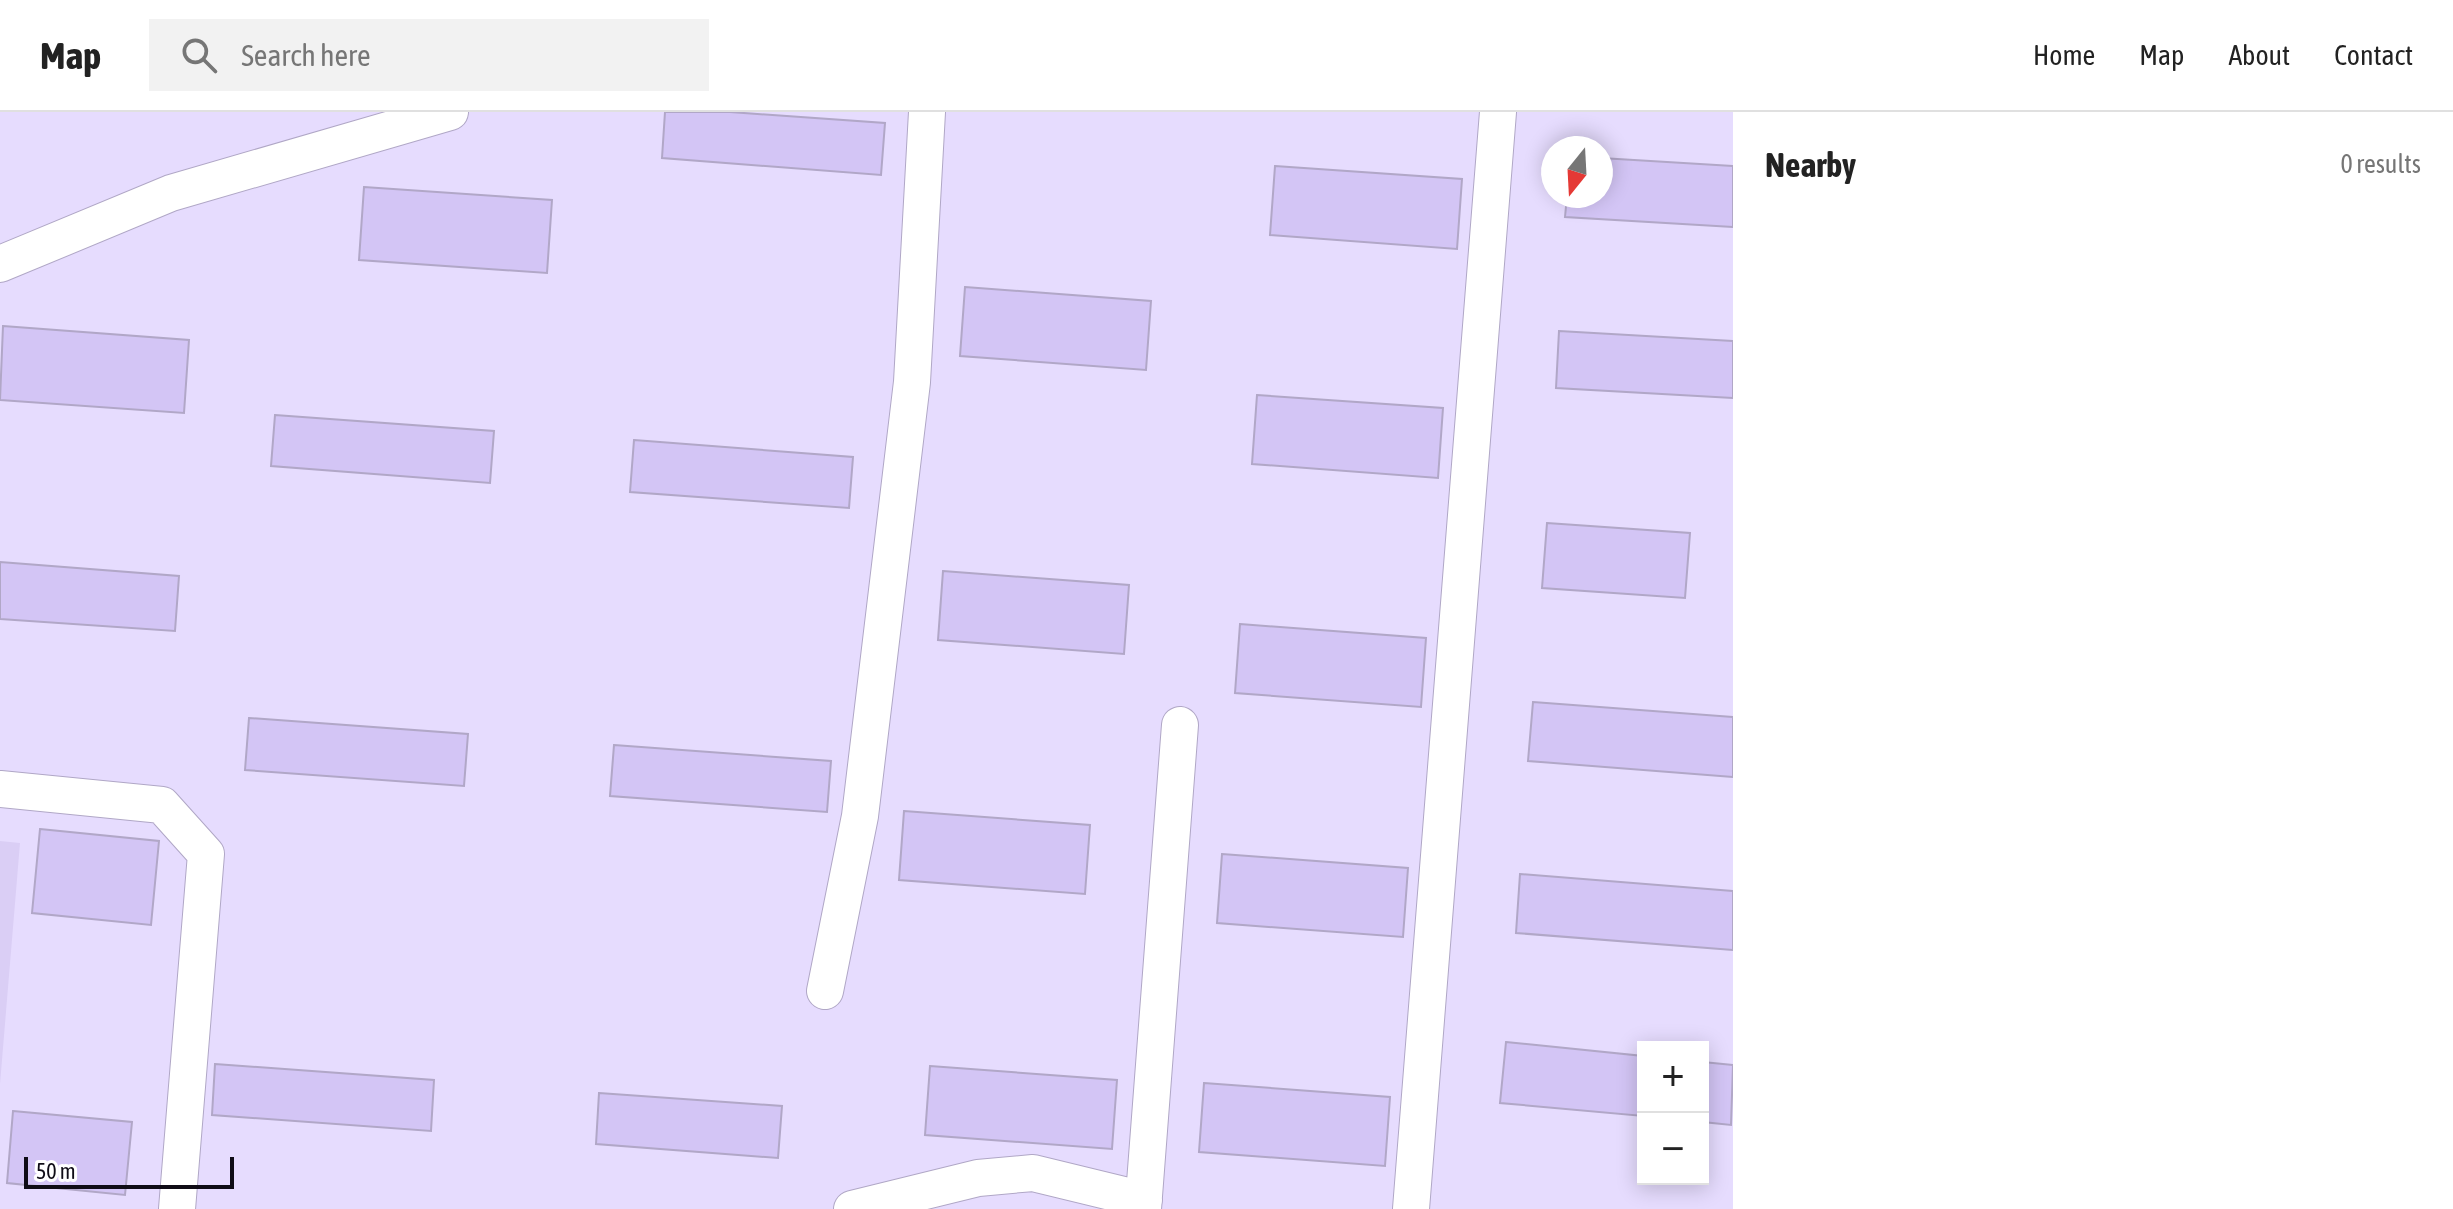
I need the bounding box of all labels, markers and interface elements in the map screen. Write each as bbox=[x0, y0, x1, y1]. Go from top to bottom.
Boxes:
search box bbox=[149, 19, 709, 91]
icon: search bbox=[177, 33, 221, 77]
text: Map bbox=[40, 34, 101, 77]
text: Search here bbox=[241, 38, 371, 72]
text: Home bbox=[2033, 39, 2095, 71]
text: Map bbox=[2139, 39, 2184, 71]
text: About bbox=[2228, 39, 2290, 71]
text: Contact bbox=[2334, 39, 2413, 71]
north arrow bbox=[1541, 136, 1613, 208]
text: Nearby bbox=[1765, 145, 1856, 184]
text: 0 results bbox=[2340, 149, 2421, 179]
map controls bbox=[1637, 1041, 1709, 1185]
button: + bbox=[1637, 1041, 1709, 1113]
button: − bbox=[1637, 1113, 1709, 1185]
scale bar bbox=[24, 1153, 234, 1189]
text: 50 m bbox=[36, 1158, 76, 1184]

